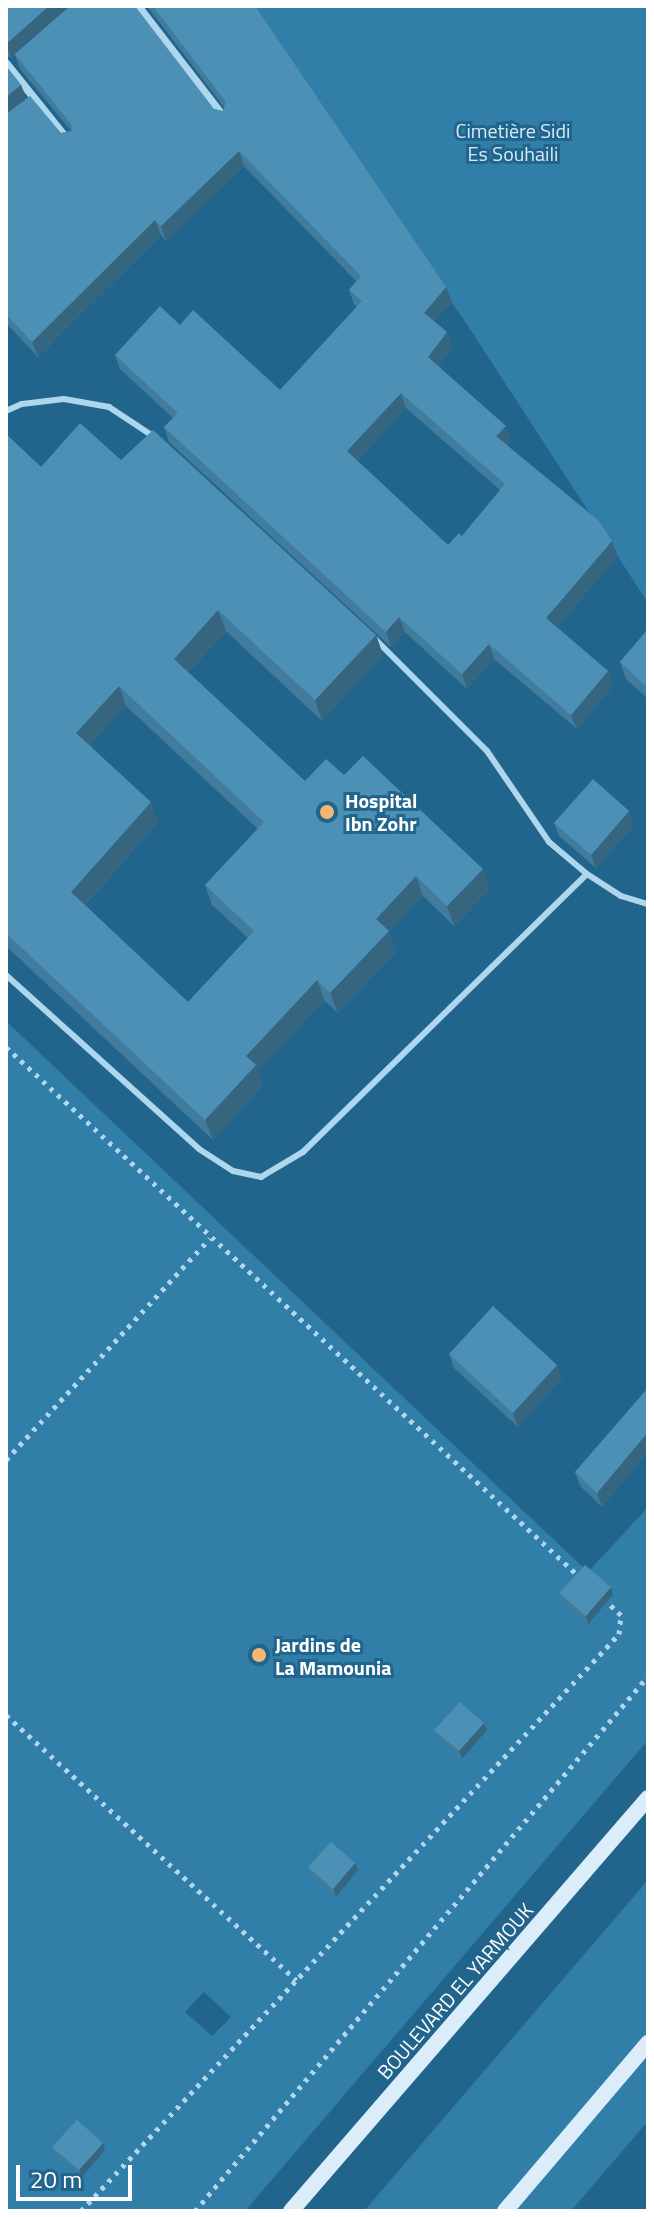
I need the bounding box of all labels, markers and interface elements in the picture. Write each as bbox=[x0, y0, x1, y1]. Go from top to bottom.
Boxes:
park label: Cimetière Sidi Es Souhaili bbox=[456, 119, 570, 166]
place label: Hospital Ibn Zohr bbox=[345, 788, 417, 835]
marker: Hospital Ibn Zohr bbox=[316, 801, 338, 823]
place label: Jardins de La Mamounia bbox=[275, 1632, 391, 1679]
marker: Jardins de La Mamounia bbox=[250, 1646, 268, 1664]
street label: BOULEVARD EL YARMOUK bbox=[372, 1898, 538, 2084]
scale bar bbox=[20, 2149, 136, 2199]
text: 20 m bbox=[30, 2161, 82, 2197]

